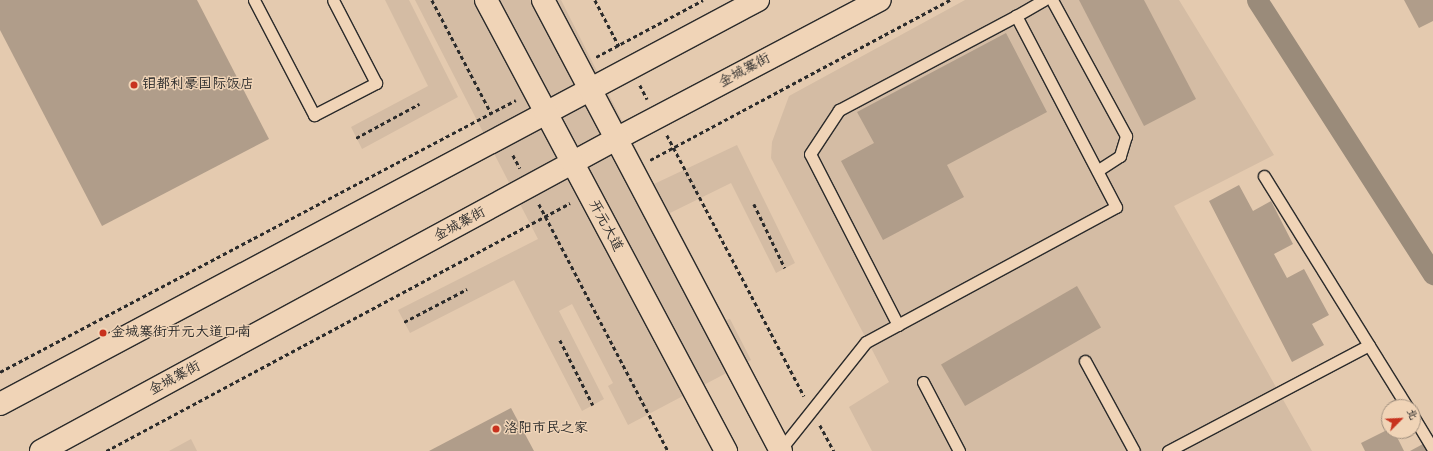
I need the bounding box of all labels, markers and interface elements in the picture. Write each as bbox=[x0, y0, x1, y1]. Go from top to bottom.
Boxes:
street label: 金城寨街 bbox=[716, 50, 774, 92]
place label: 钼都利豪国际饭店 bbox=[142, 77, 254, 93]
marker: 钼都利豪国际饭店 bbox=[129, 80, 139, 90]
street label: 开元大道 bbox=[584, 197, 626, 255]
street label: 金城寨街 bbox=[431, 204, 489, 246]
place label: 金城寨街开元大道口南 bbox=[111, 325, 251, 341]
marker: 金城寨街开元大道口南 bbox=[98, 328, 108, 338]
street label: 金城寨街 bbox=[146, 358, 204, 400]
north arrow bbox=[1381, 399, 1421, 439]
text: 北 bbox=[1402, 406, 1421, 423]
place label: 洛阳市民之家 bbox=[504, 421, 588, 437]
marker: 洛阳市民之家 bbox=[491, 424, 501, 434]

